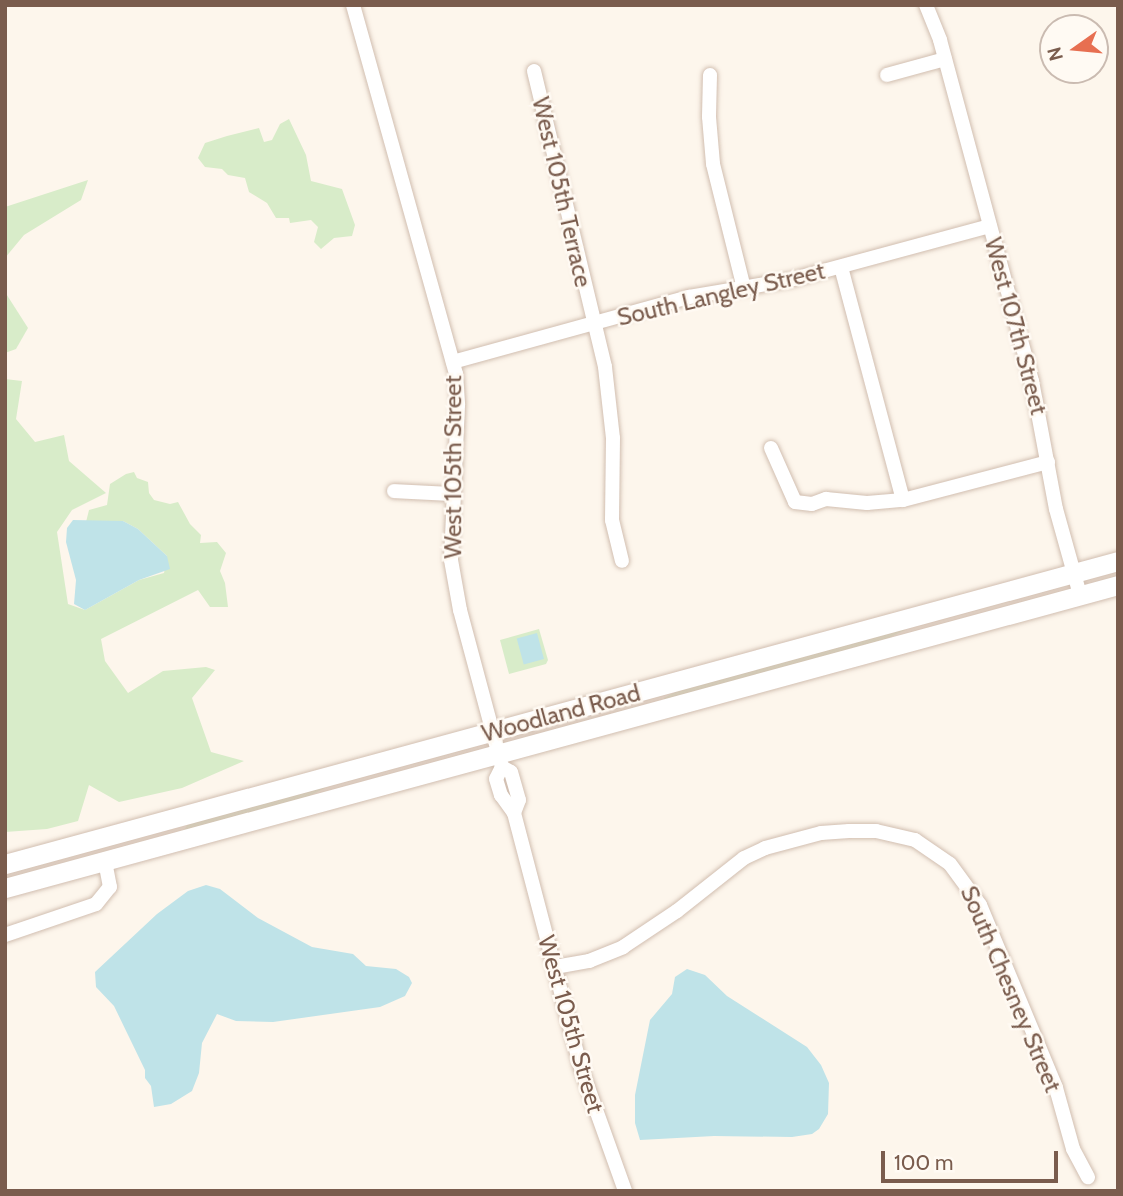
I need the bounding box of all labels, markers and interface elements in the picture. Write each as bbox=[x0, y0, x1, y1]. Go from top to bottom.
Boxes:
north arrow bbox=[1039, 14, 1109, 84]
text: N bbox=[1042, 45, 1068, 64]
street label: West 105th Terrace bbox=[526, 94, 598, 290]
street label: West 107th Street bbox=[979, 234, 1053, 418]
street label: South Langley Street bbox=[614, 256, 828, 332]
street label: West 105th Street bbox=[439, 375, 467, 559]
street label: Woodland Road bbox=[479, 678, 643, 748]
street label: South Chesney Street bbox=[955, 882, 1067, 1096]
street label: West 105th Street bbox=[532, 932, 610, 1116]
scale bar bbox=[885, 1136, 1062, 1180]
text: 100 m bbox=[894, 1150, 953, 1175]

